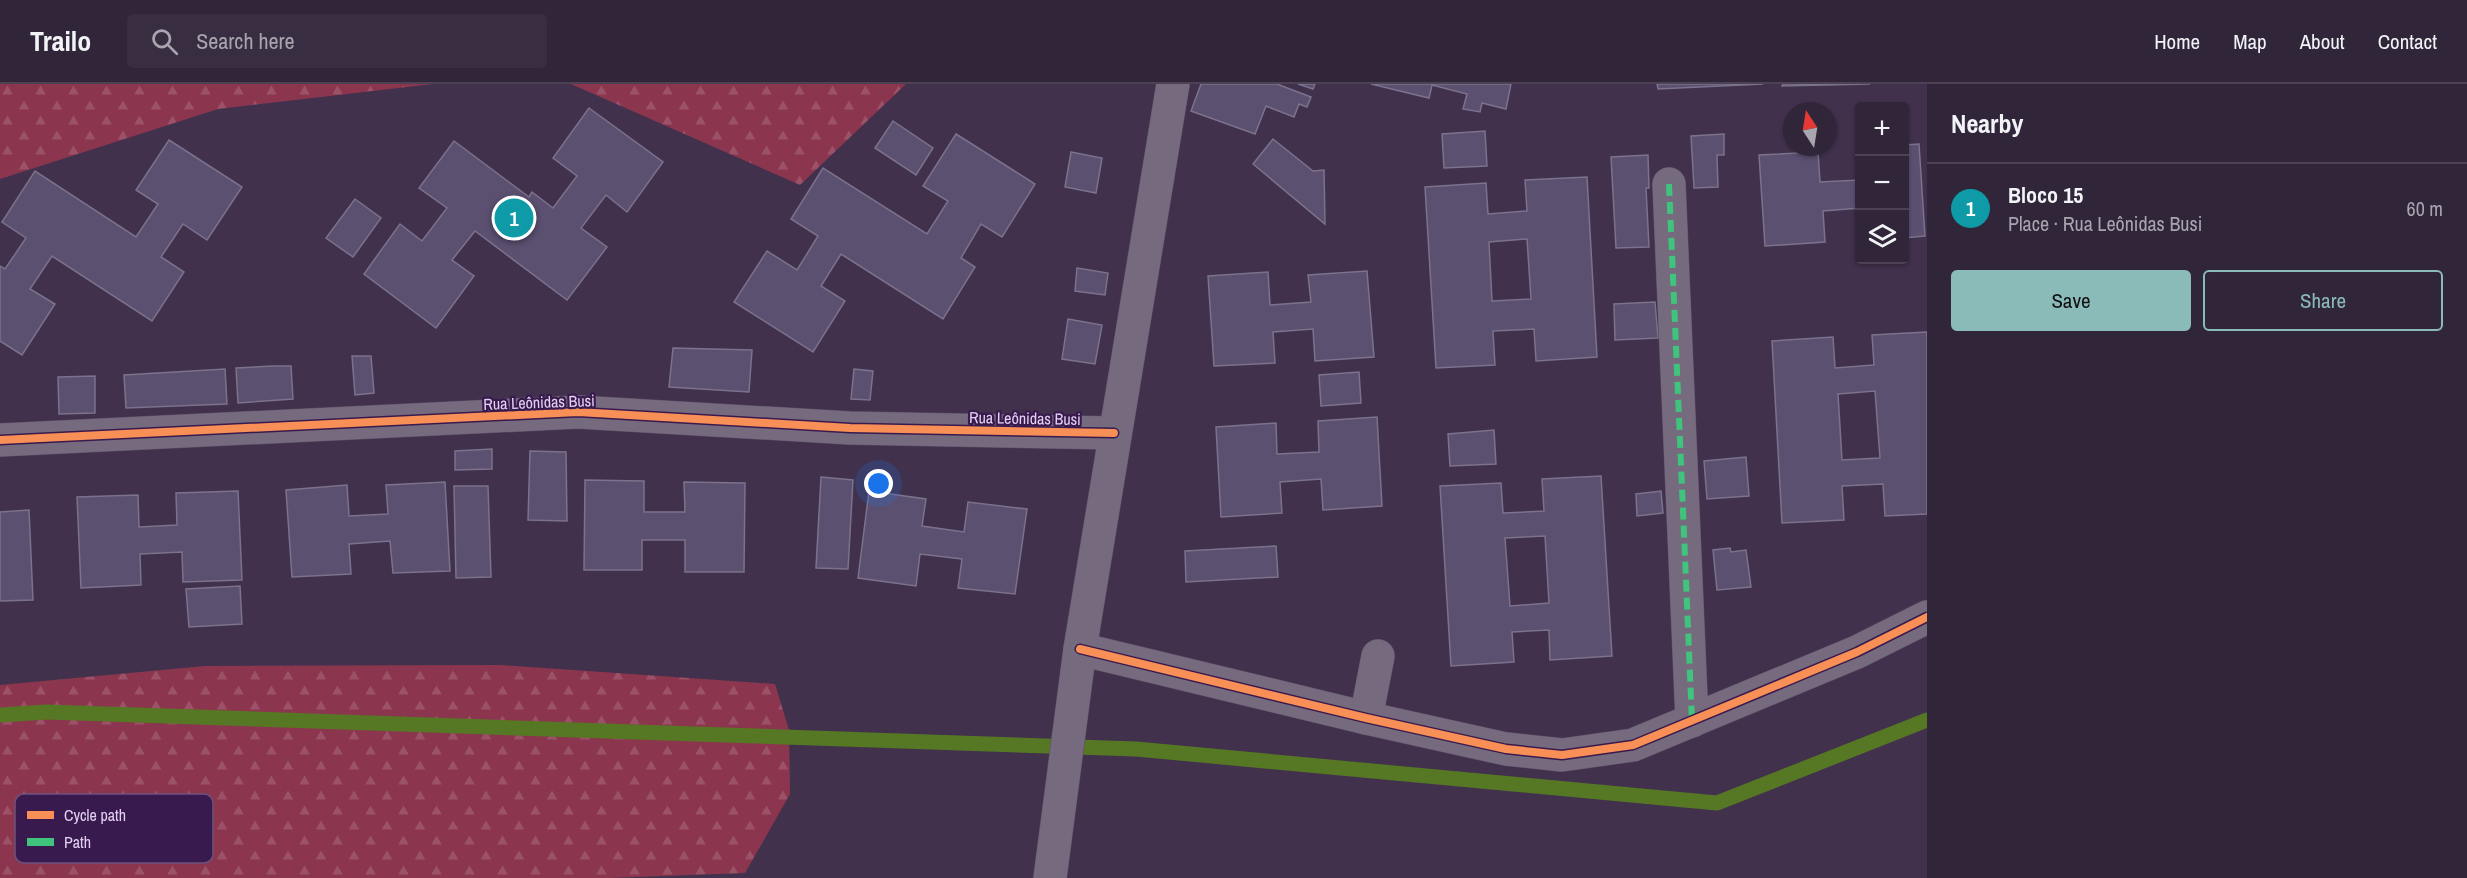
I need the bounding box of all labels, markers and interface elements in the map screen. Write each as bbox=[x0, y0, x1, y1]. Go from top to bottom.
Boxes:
search box bbox=[127, 14, 547, 68]
text: Trailo bbox=[30, 22, 91, 60]
icon: search bbox=[148, 25, 181, 58]
text: Search here bbox=[196, 26, 295, 56]
text: Home bbox=[2154, 27, 2200, 56]
text: Map bbox=[2233, 27, 2267, 56]
text: About bbox=[2300, 27, 2345, 56]
text: Contact bbox=[2378, 27, 2437, 56]
north arrow bbox=[1783, 102, 1837, 156]
map controls bbox=[1855, 102, 1909, 264]
button: + bbox=[1855, 102, 1909, 156]
text: Nearby bbox=[1951, 106, 2023, 141]
button: − bbox=[1855, 156, 1909, 210]
text: Bloco 15 bbox=[2008, 180, 2083, 210]
text: 1 bbox=[1966, 195, 1975, 222]
text: 60 m bbox=[2407, 195, 2443, 222]
pin: 1 bbox=[494, 196, 534, 240]
button: layers bbox=[1855, 210, 1909, 264]
text: Place · Rua Leônidas Busi bbox=[2008, 210, 2202, 237]
button: Save bbox=[1951, 270, 2191, 331]
button: Share bbox=[2203, 270, 2443, 331]
street label: Rua Leônidas Busi bbox=[483, 389, 595, 415]
street label: Rua Leônidas Busi bbox=[969, 406, 1081, 430]
your location bbox=[864, 469, 893, 498]
legend bbox=[15, 794, 213, 863]
text: Cycle path bbox=[64, 804, 126, 826]
text: Path bbox=[64, 831, 91, 853]

